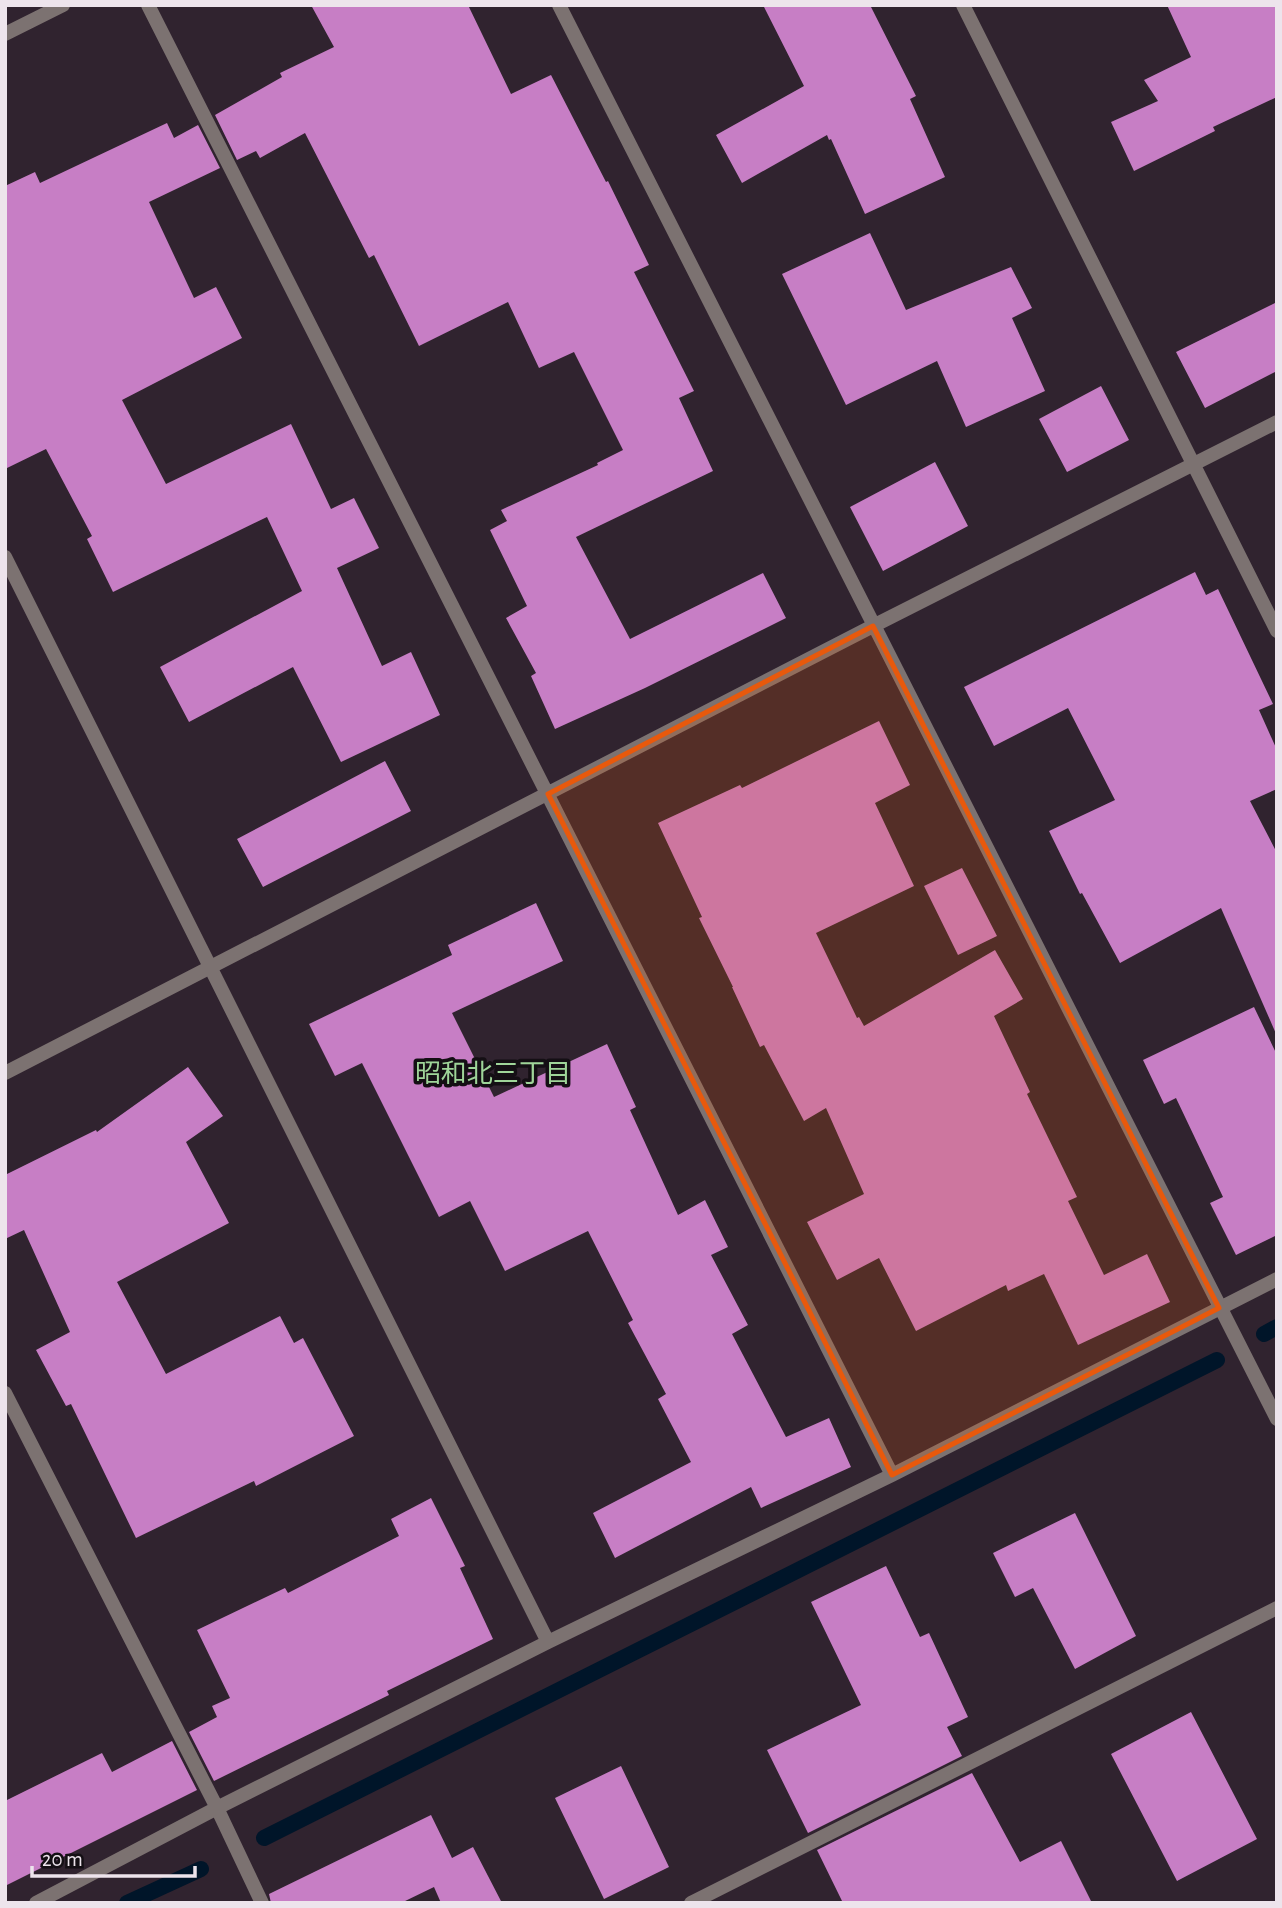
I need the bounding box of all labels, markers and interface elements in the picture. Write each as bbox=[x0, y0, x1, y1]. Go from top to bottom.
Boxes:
district label: 昭和北三丁目 bbox=[415, 1060, 571, 1087]
scale bar bbox=[32, 1834, 194, 1878]
text: 20 m bbox=[42, 1849, 83, 1870]

